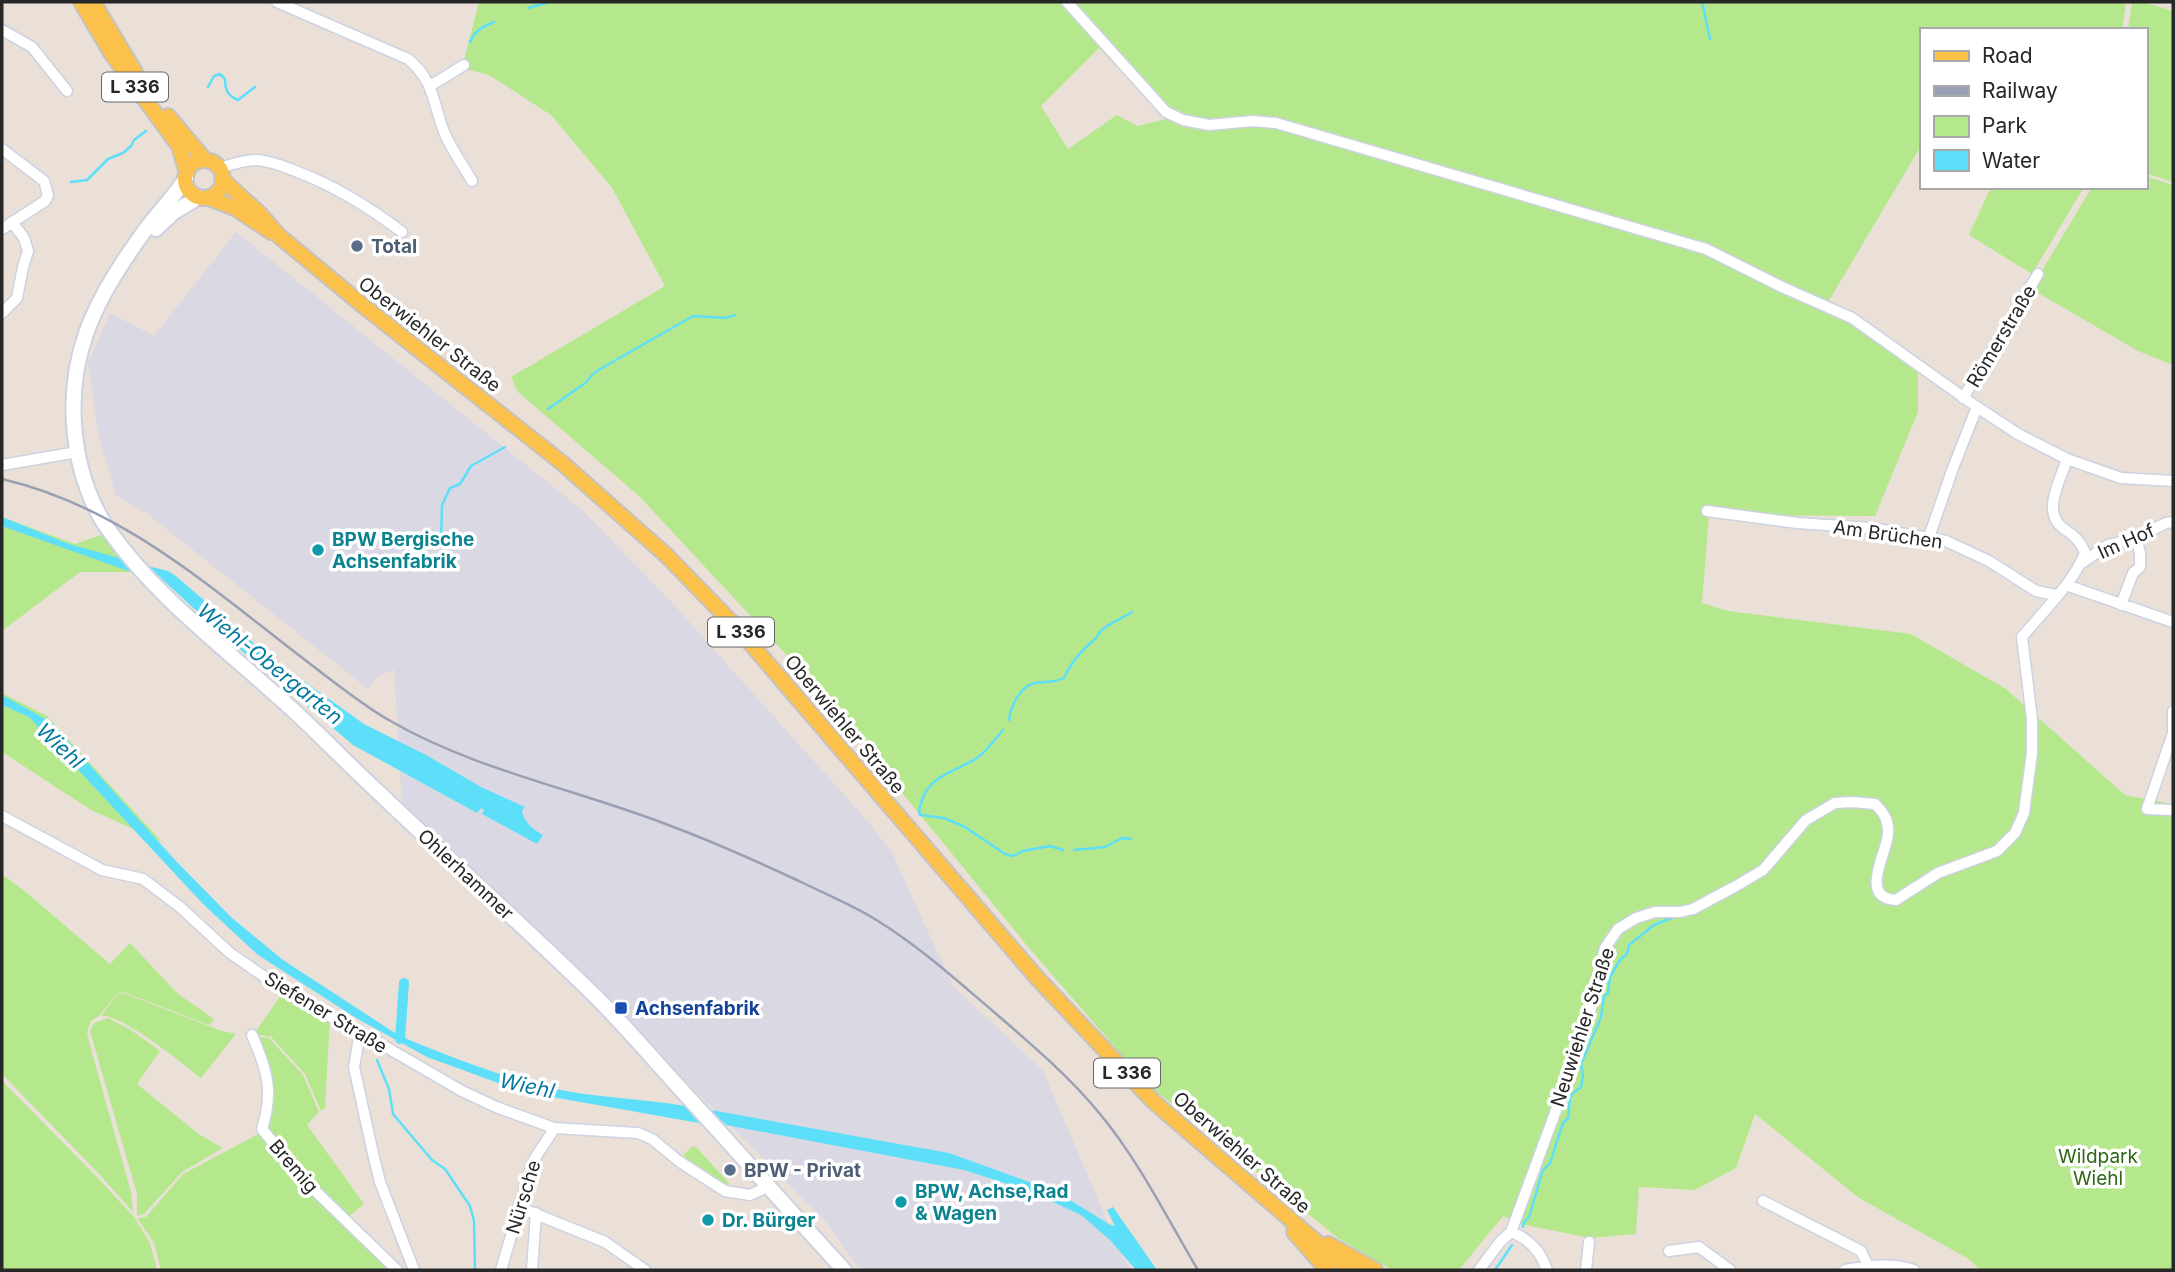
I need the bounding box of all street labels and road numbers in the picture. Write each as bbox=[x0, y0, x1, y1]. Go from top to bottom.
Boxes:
road number: L 336 bbox=[102, 72, 168, 102]
street label: Oberwiehler Straße bbox=[354, 272, 505, 397]
street label: Römerstraße bbox=[1962, 281, 2041, 392]
street label: Am Brüchen bbox=[1832, 515, 1944, 554]
street label: Im Hof bbox=[2094, 519, 2158, 564]
road number: L 336 bbox=[708, 618, 774, 646]
street label: Oberwiehler Straße bbox=[780, 650, 909, 798]
street label: Ohlerhammer bbox=[413, 824, 518, 924]
street label: Neuwiehler Straße bbox=[1546, 945, 1619, 1110]
street label: Siefener Straße bbox=[260, 967, 391, 1058]
road number: L 336 bbox=[1094, 1058, 1160, 1088]
street label: Oberwiehler Straße bbox=[1168, 1087, 1315, 1218]
street label: Bremig bbox=[264, 1135, 323, 1198]
street label: Nürsche bbox=[501, 1157, 546, 1237]

